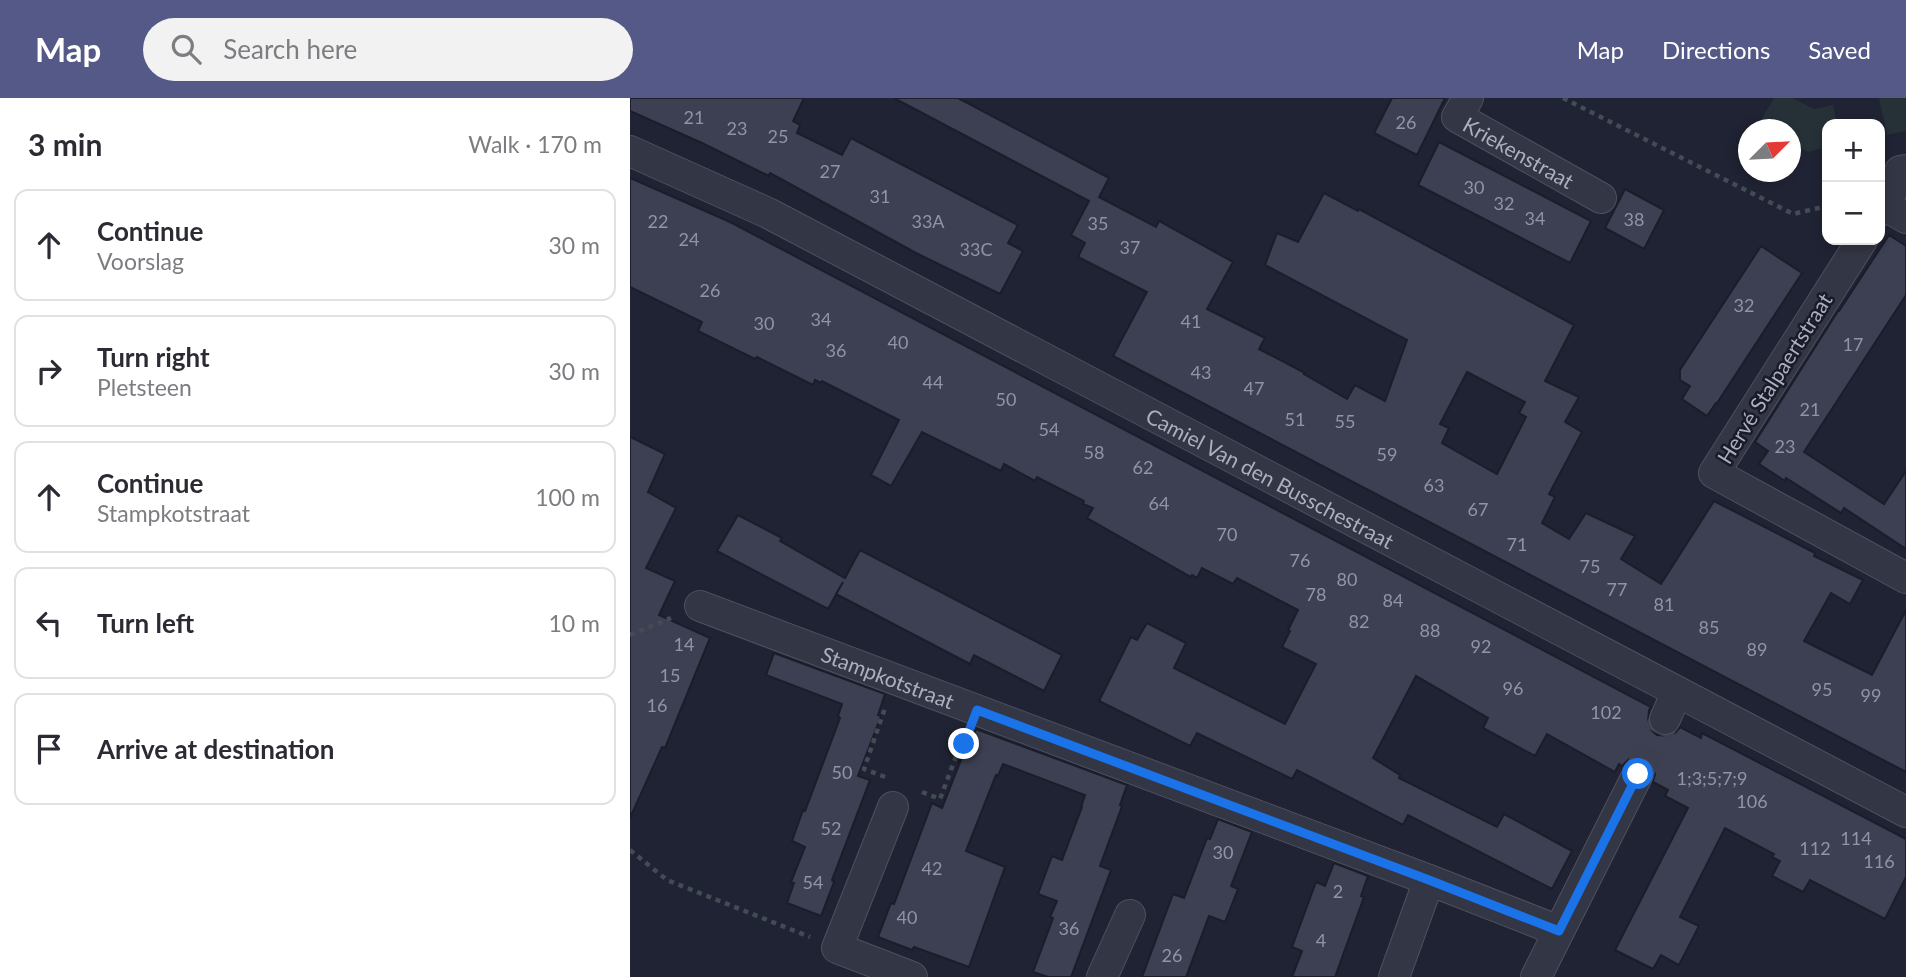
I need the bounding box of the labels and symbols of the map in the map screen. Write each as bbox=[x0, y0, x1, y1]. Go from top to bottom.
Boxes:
house number: 21 bbox=[684, 106, 704, 128]
house number: 26 bbox=[1396, 111, 1416, 133]
street label: Kriekenstraat bbox=[1459, 111, 1579, 193]
house number: 23 bbox=[727, 117, 747, 139]
north arrow bbox=[1738, 119, 1801, 182]
house number: 25 bbox=[768, 125, 788, 147]
house number: 27 bbox=[820, 160, 840, 182]
house number: 30 bbox=[1464, 176, 1484, 198]
house number: 31 bbox=[870, 185, 890, 207]
house number: 32 bbox=[1494, 192, 1514, 214]
house number: 34 bbox=[1525, 207, 1545, 229]
house number: 38 bbox=[1624, 208, 1644, 230]
house number: 22 bbox=[648, 210, 668, 232]
house number: 33A bbox=[911, 210, 945, 232]
house number: 35 bbox=[1088, 212, 1108, 234]
house number: 24 bbox=[679, 228, 699, 250]
house number: 37 bbox=[1120, 236, 1140, 258]
house number: 33C bbox=[960, 238, 992, 260]
house number: 26 bbox=[700, 279, 720, 301]
street label: Hervé Stalpaertstraat bbox=[1711, 288, 1837, 468]
house number: 32 bbox=[1734, 294, 1754, 316]
house number: 34 bbox=[811, 308, 831, 330]
house number: 41 bbox=[1181, 310, 1201, 332]
house number: 30 bbox=[754, 312, 774, 334]
house number: 40 bbox=[888, 331, 908, 353]
house number: 17 bbox=[1843, 333, 1863, 355]
house number: 36 bbox=[826, 339, 846, 361]
house number: 43 bbox=[1191, 361, 1211, 383]
house number: 44 bbox=[923, 371, 943, 393]
house number: 47 bbox=[1244, 377, 1264, 399]
house number: 50 bbox=[996, 388, 1016, 410]
house number: 21 bbox=[1800, 398, 1820, 420]
street label: Camiel Van den Busschestraat bbox=[1142, 402, 1399, 553]
house number: 51 bbox=[1285, 408, 1305, 430]
house number: 55 bbox=[1335, 410, 1355, 432]
house number: 54 bbox=[1039, 418, 1059, 440]
house number: 23 bbox=[1775, 435, 1795, 457]
house number: 58 bbox=[1084, 441, 1104, 463]
house number: 59 bbox=[1377, 443, 1397, 465]
house number: 62 bbox=[1133, 456, 1153, 478]
house number: 63 bbox=[1424, 474, 1444, 496]
house number: 64 bbox=[1149, 492, 1169, 514]
house number: 67 bbox=[1468, 498, 1488, 520]
house number: 70 bbox=[1217, 523, 1237, 545]
house number: 71 bbox=[1507, 533, 1527, 555]
house number: 76 bbox=[1290, 549, 1310, 571]
house number: 75 bbox=[1580, 555, 1600, 577]
house number: 80 bbox=[1337, 568, 1357, 590]
house number: 77 bbox=[1607, 578, 1627, 600]
house number: 78 bbox=[1306, 583, 1326, 605]
house number: 84 bbox=[1383, 589, 1403, 611]
house number: 81 bbox=[1654, 593, 1674, 615]
house number: 82 bbox=[1349, 610, 1369, 632]
house number: 85 bbox=[1699, 616, 1719, 638]
house number: 88 bbox=[1420, 619, 1440, 641]
house number: 14 bbox=[674, 633, 694, 655]
house number: 92 bbox=[1471, 635, 1491, 657]
house number: 89 bbox=[1747, 638, 1767, 660]
street label: Stampkotstraat bbox=[818, 640, 958, 713]
house number: 15 bbox=[660, 664, 680, 686]
house number: 96 bbox=[1503, 677, 1523, 699]
house number: 95 bbox=[1812, 678, 1832, 700]
house number: 99 bbox=[1861, 684, 1881, 706]
house number: 16 bbox=[647, 694, 667, 716]
house number: 102 bbox=[1590, 701, 1622, 723]
route end bbox=[948, 728, 979, 759]
route start bbox=[1622, 758, 1653, 789]
house number: 50 bbox=[832, 761, 852, 783]
house number: 1;3;5;7;9 bbox=[1676, 767, 1748, 789]
house number: 106 bbox=[1736, 790, 1768, 812]
house number: 52 bbox=[821, 817, 841, 839]
house number: 114 bbox=[1840, 827, 1872, 849]
house number: 112 bbox=[1799, 837, 1831, 859]
house number: 30 bbox=[1213, 841, 1233, 863]
house number: 116 bbox=[1863, 850, 1895, 872]
house number: 42 bbox=[922, 857, 942, 879]
house number: 54 bbox=[803, 871, 823, 893]
house number: 2 bbox=[1333, 880, 1343, 902]
house number: 40 bbox=[897, 906, 917, 928]
house number: 36 bbox=[1059, 917, 1079, 939]
house number: 4 bbox=[1316, 929, 1326, 951]
house number: 26 bbox=[1162, 944, 1182, 966]

